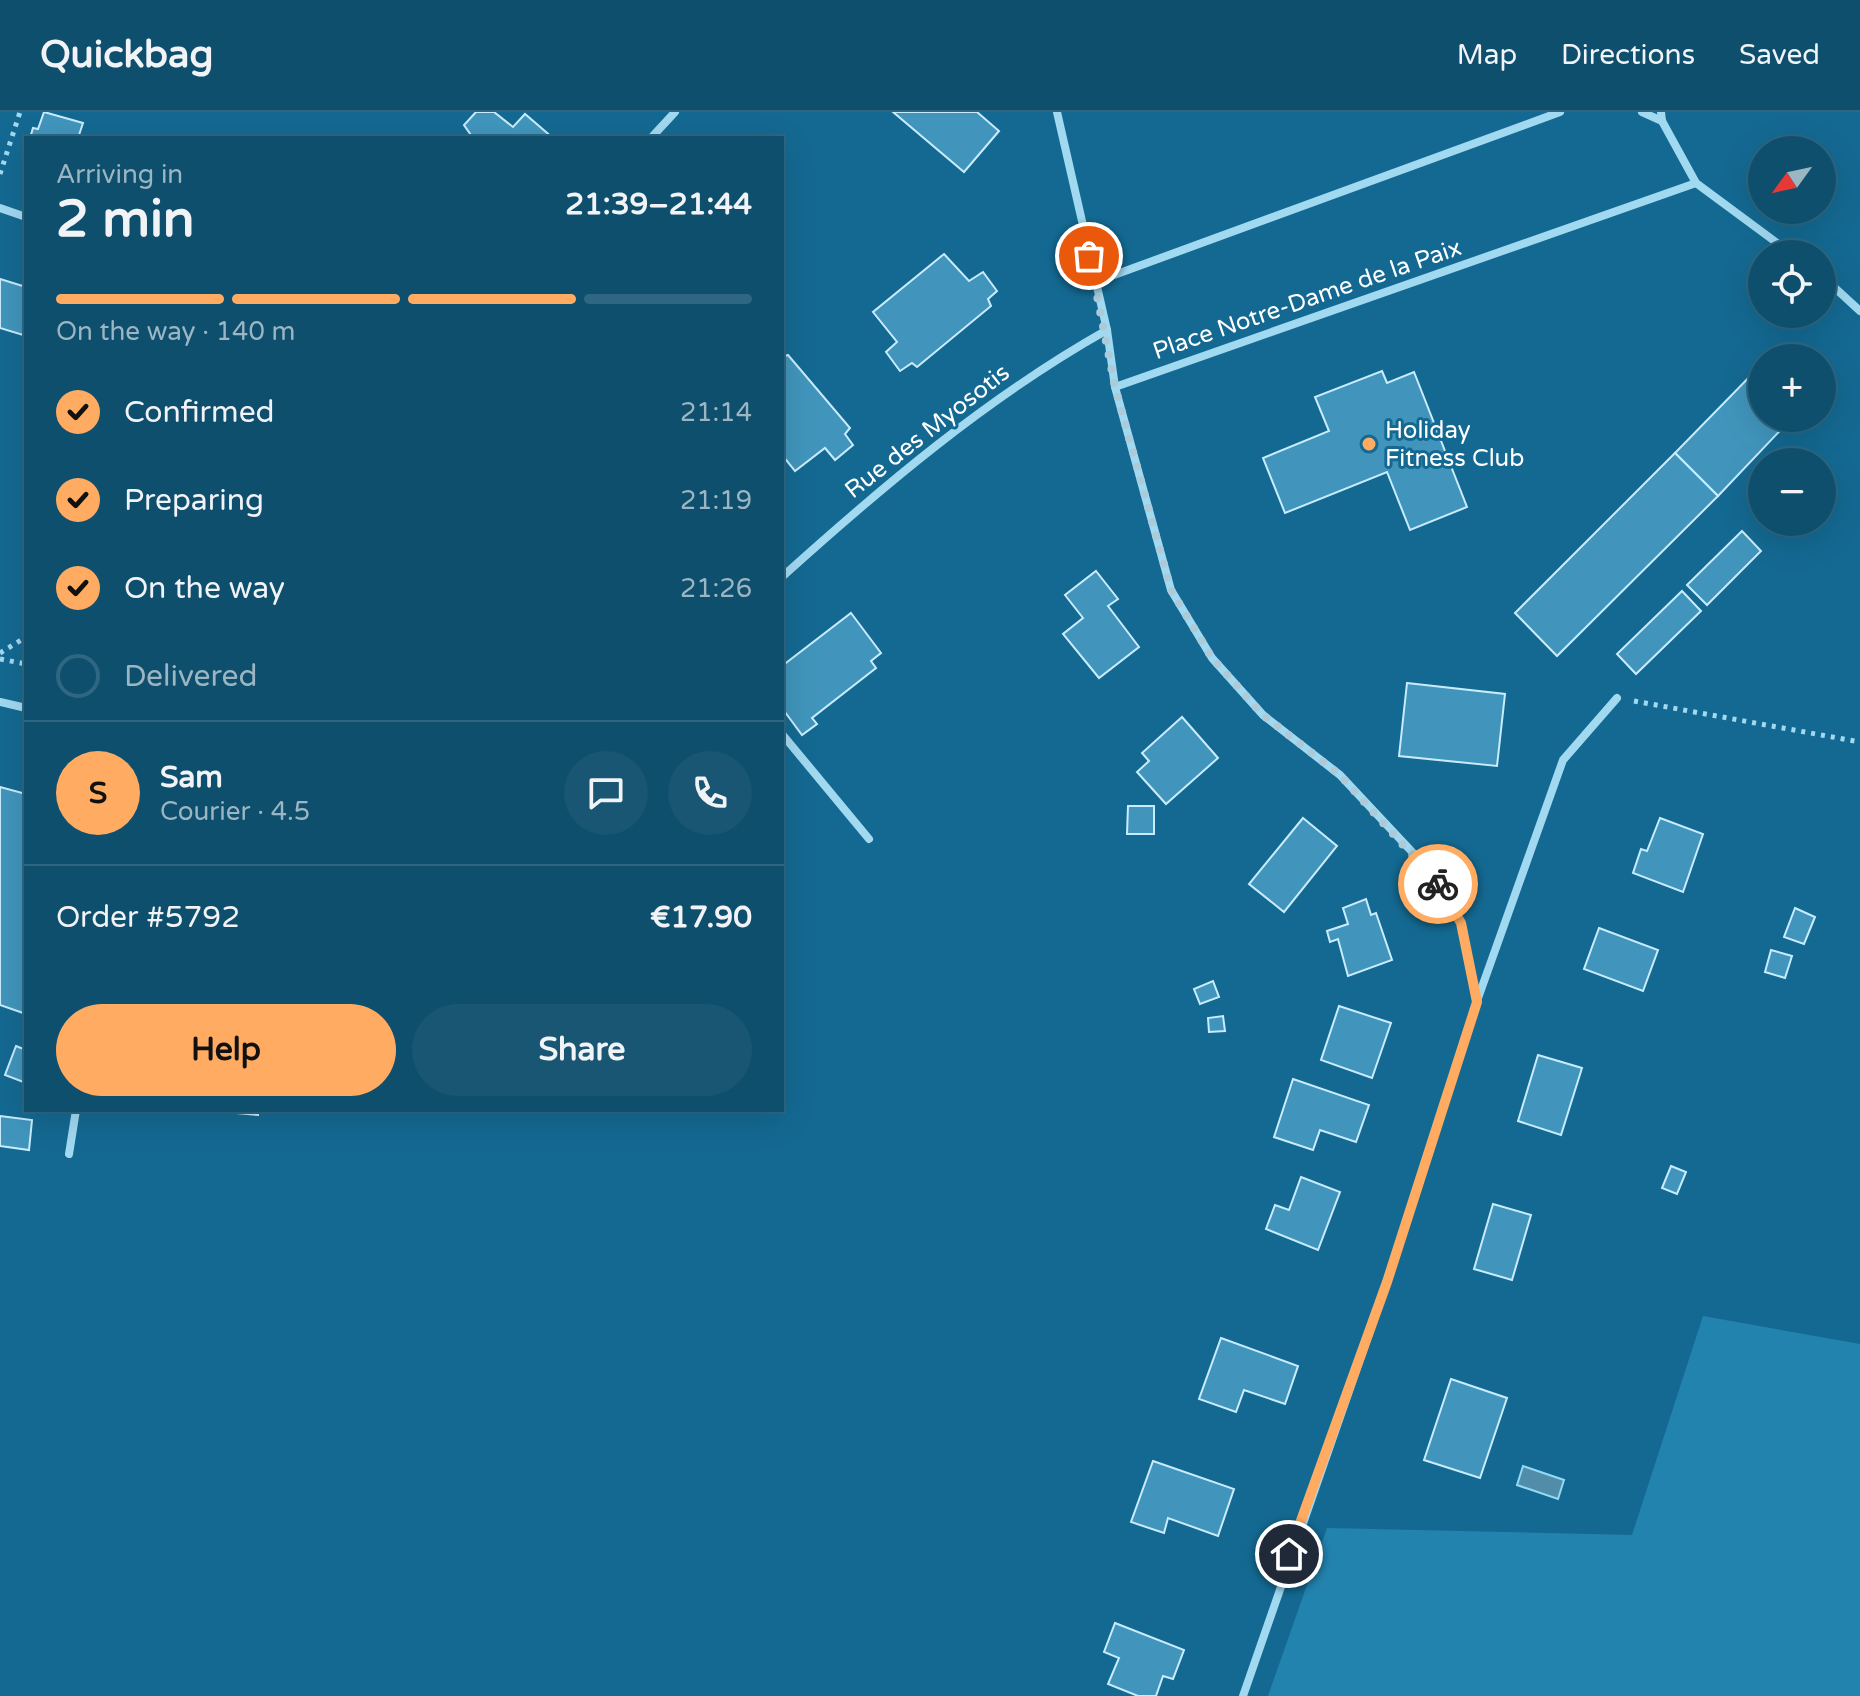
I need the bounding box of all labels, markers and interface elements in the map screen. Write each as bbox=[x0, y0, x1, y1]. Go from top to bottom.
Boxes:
text: Quickbag bbox=[40, 32, 213, 78]
text: Map bbox=[1457, 38, 1517, 72]
text: Directions bbox=[1561, 38, 1695, 72]
text: Saved bbox=[1739, 38, 1820, 72]
north arrow bbox=[1748, 136, 1836, 224]
map controls bbox=[1748, 136, 1836, 536]
text: Arriving in bbox=[56, 159, 183, 190]
text: 21:39–21:44 bbox=[565, 186, 752, 223]
text: 2 min bbox=[56, 188, 195, 251]
pin bbox=[1055, 222, 1123, 290]
street label: Place Notre-Dame de la Paix bbox=[1149, 233, 1465, 366]
icon: bag bbox=[1067, 234, 1111, 278]
button: locate bbox=[1748, 240, 1836, 328]
text: On the way · 140 m bbox=[56, 316, 295, 347]
button: + bbox=[1748, 344, 1836, 432]
street label: Rue des Myosotis bbox=[839, 358, 1015, 505]
icon: check bbox=[56, 390, 100, 434]
text: Confirmed bbox=[124, 394, 275, 431]
text: 21:14 bbox=[680, 397, 752, 428]
place label: Holiday Fitness Club bbox=[1385, 416, 1524, 473]
marker: Holiday Fitness Club bbox=[1360, 435, 1378, 453]
button: − bbox=[1748, 448, 1836, 536]
icon: check bbox=[56, 478, 100, 522]
text: Preparing bbox=[124, 482, 264, 519]
text: 21:19 bbox=[680, 485, 752, 516]
icon: check bbox=[56, 566, 100, 610]
text: On the way bbox=[124, 570, 285, 607]
text: 21:26 bbox=[680, 573, 752, 604]
text: Delivered bbox=[124, 658, 258, 695]
button: chat bbox=[564, 751, 648, 835]
button: phone bbox=[668, 751, 752, 835]
text: Sam bbox=[160, 759, 223, 796]
text: S bbox=[89, 775, 107, 812]
text: Courier · 4.5 bbox=[160, 796, 310, 827]
courier bbox=[1398, 844, 1478, 924]
icon: bike bbox=[1416, 862, 1460, 906]
text: Order #5792 bbox=[56, 899, 240, 936]
text: €17.90 bbox=[650, 899, 752, 936]
button: Help bbox=[56, 1004, 396, 1096]
button: Share bbox=[412, 1004, 752, 1096]
pin bbox=[1255, 1520, 1323, 1588]
icon: home bbox=[1267, 1532, 1311, 1576]

